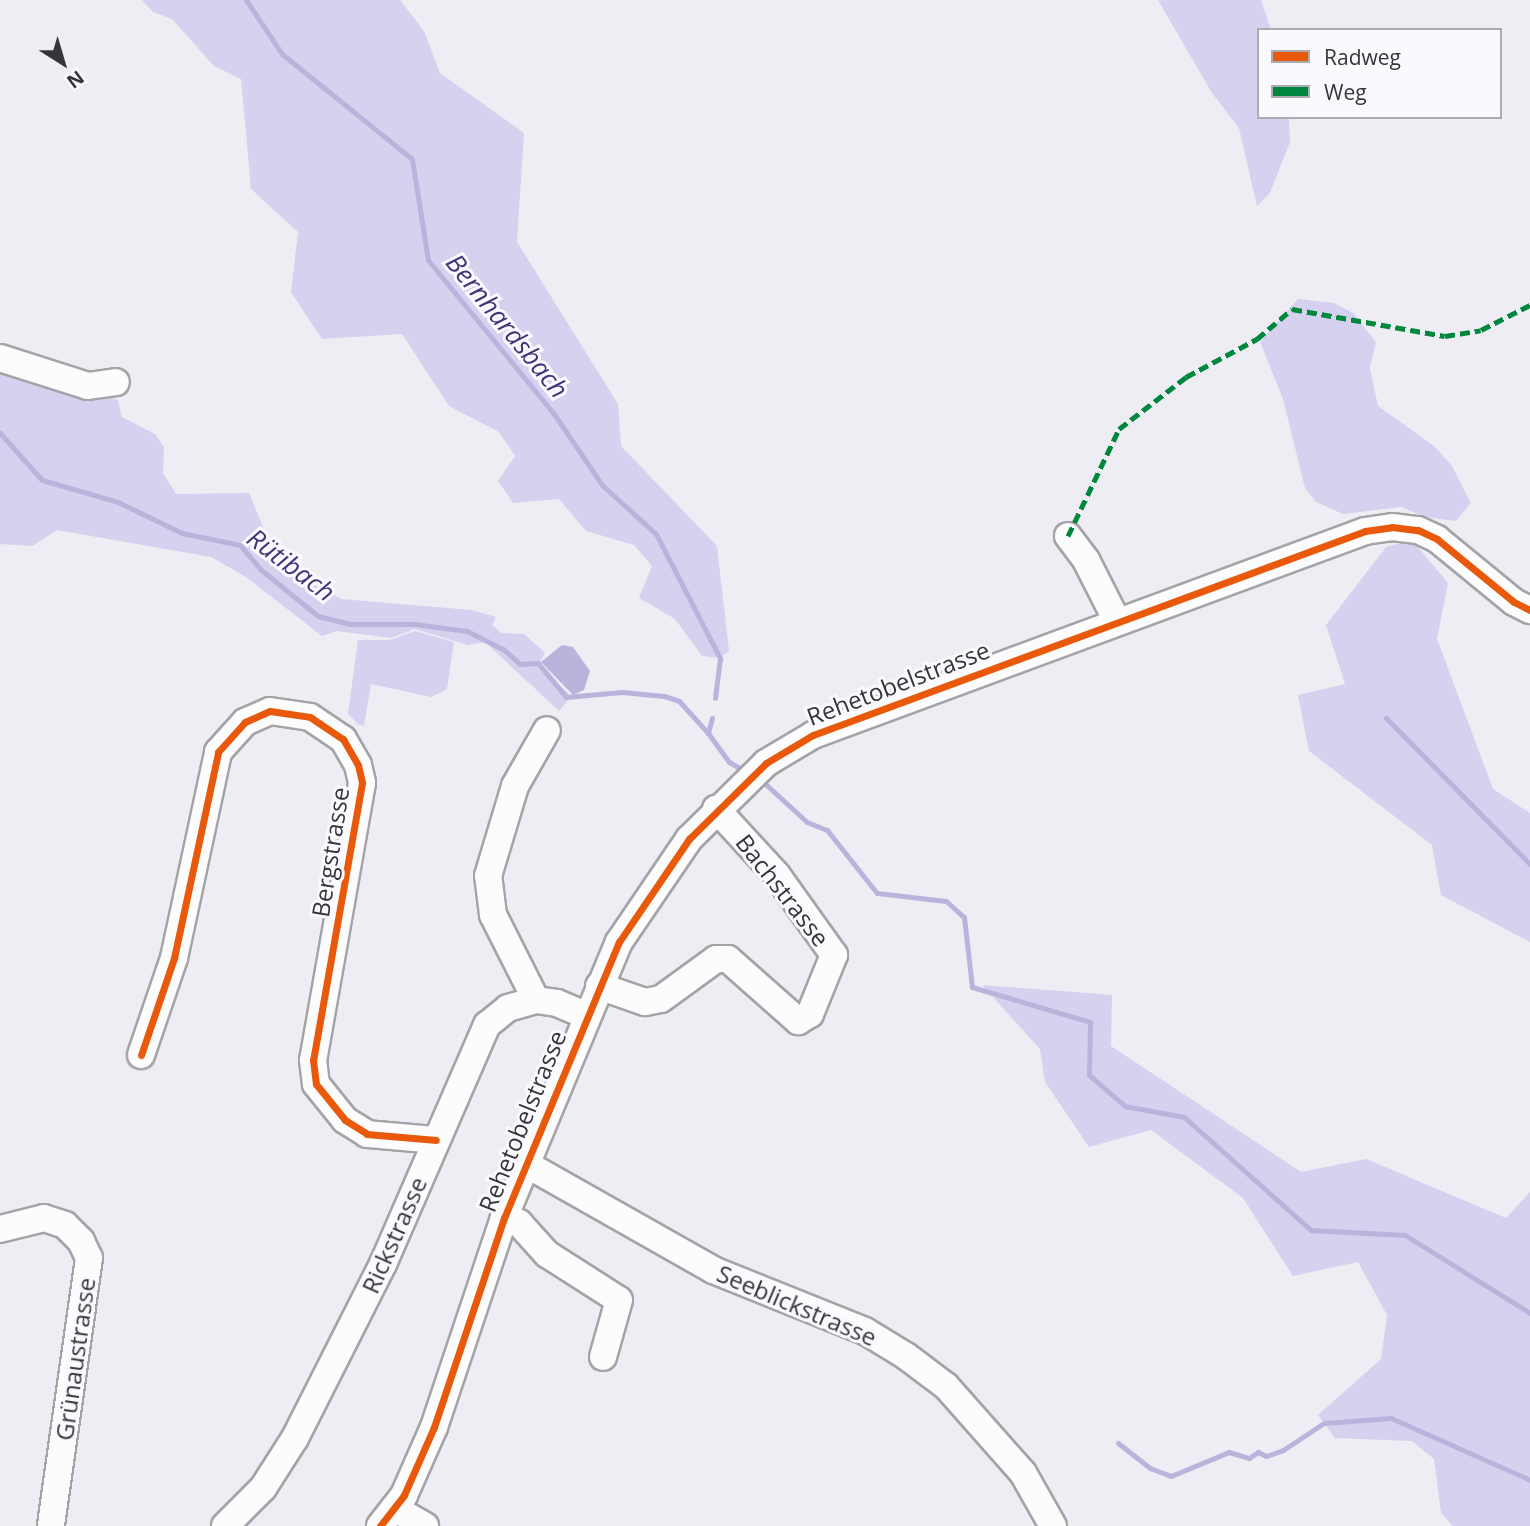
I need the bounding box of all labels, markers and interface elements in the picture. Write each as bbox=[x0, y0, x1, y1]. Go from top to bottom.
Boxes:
north arrow bbox=[28, 28, 98, 98]
legend bbox=[1257, 28, 1502, 119]
text: Radweg bbox=[1324, 43, 1401, 71]
text: N bbox=[62, 65, 90, 95]
text: Weg bbox=[1324, 78, 1367, 106]
water label: Bernhardsbach bbox=[439, 248, 575, 404]
water label: Rütibach bbox=[241, 522, 341, 608]
street label: Rehetobelstrasse bbox=[803, 635, 993, 731]
street label: Bergstrasse bbox=[306, 785, 354, 919]
street label: Bachstrasse bbox=[730, 828, 836, 952]
street label: Rehetobelstrasse bbox=[472, 1026, 572, 1216]
street label: Rickstrasse bbox=[356, 1172, 432, 1298]
street label: Seeblickstrasse bbox=[713, 1258, 881, 1352]
street label: Grünaustrasse bbox=[49, 1276, 101, 1442]

